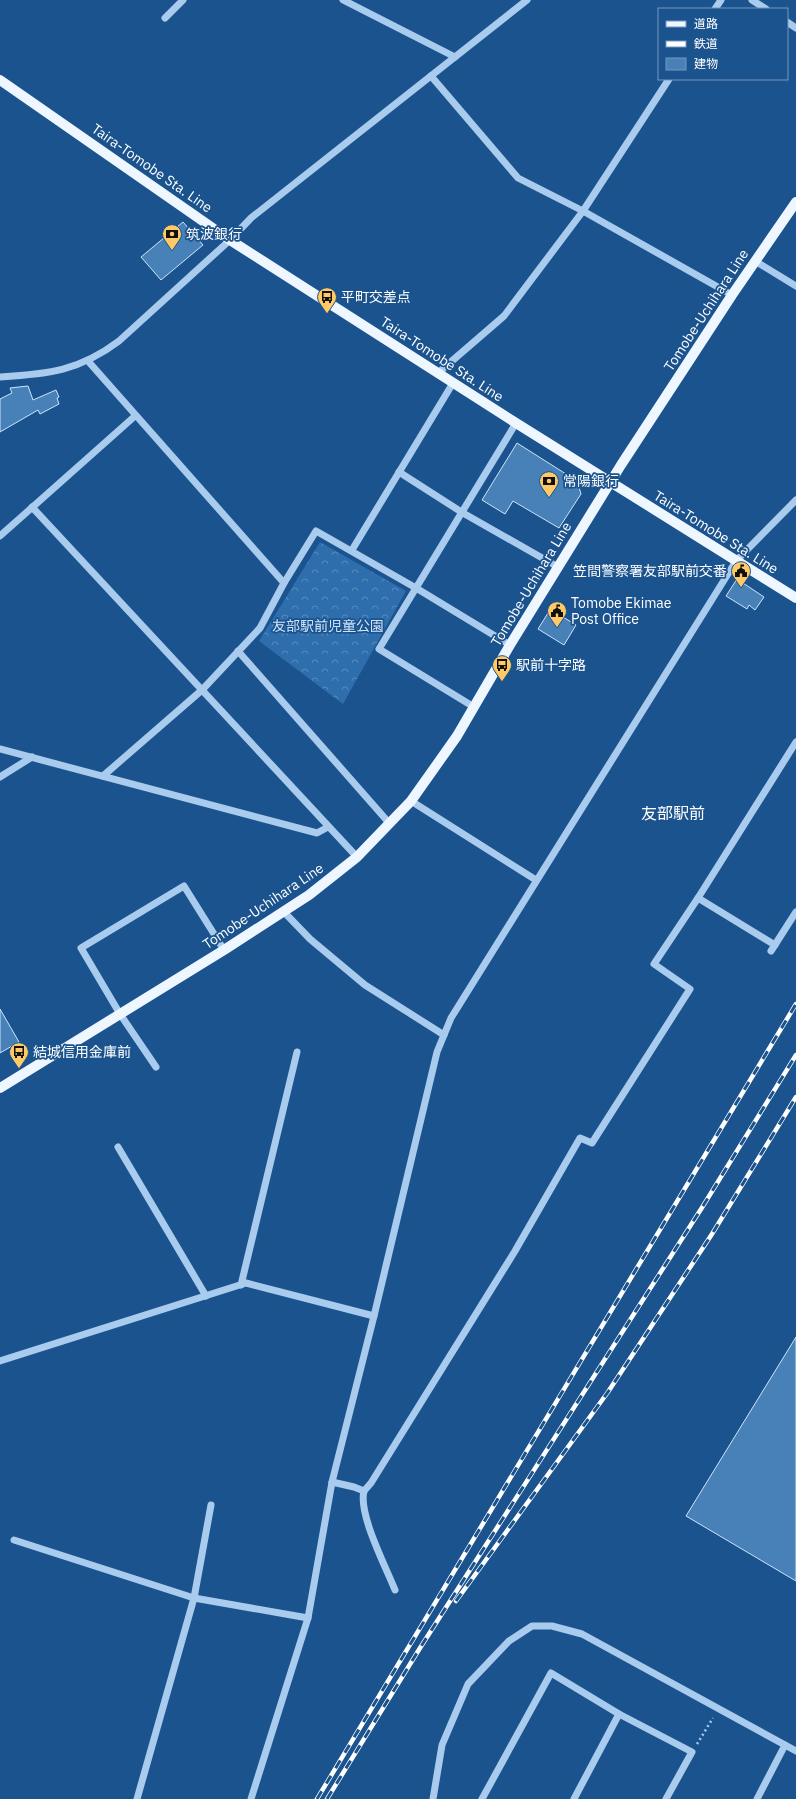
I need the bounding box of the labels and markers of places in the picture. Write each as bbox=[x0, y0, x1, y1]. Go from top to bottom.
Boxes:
bank icon: 筑波銀行 bbox=[161, 223, 183, 251]
place label: 筑波銀行 bbox=[186, 225, 242, 243]
bus stop icon: 平町交差点 bbox=[316, 286, 338, 314]
place label: 平町交差点 bbox=[341, 288, 411, 306]
bank icon: 常陽銀行 bbox=[538, 470, 560, 498]
place label: 常陽銀行 bbox=[563, 472, 619, 490]
public building icon: 笠間警察署友部駅前交番 bbox=[730, 560, 752, 588]
place label: 笠間警察署友部駅前交番 bbox=[573, 562, 727, 580]
place label: Tomobe Ekimae Post Office bbox=[571, 594, 672, 628]
public building icon: Tomobe Ekimae Post Office bbox=[546, 600, 568, 628]
bus stop icon: 駅前十字路 bbox=[491, 654, 513, 682]
place label: 駅前十字路 bbox=[516, 656, 586, 674]
bus stop icon: 結城信用金庫前 bbox=[8, 1041, 30, 1069]
place label: 結城信用金庫前 bbox=[33, 1043, 131, 1061]

